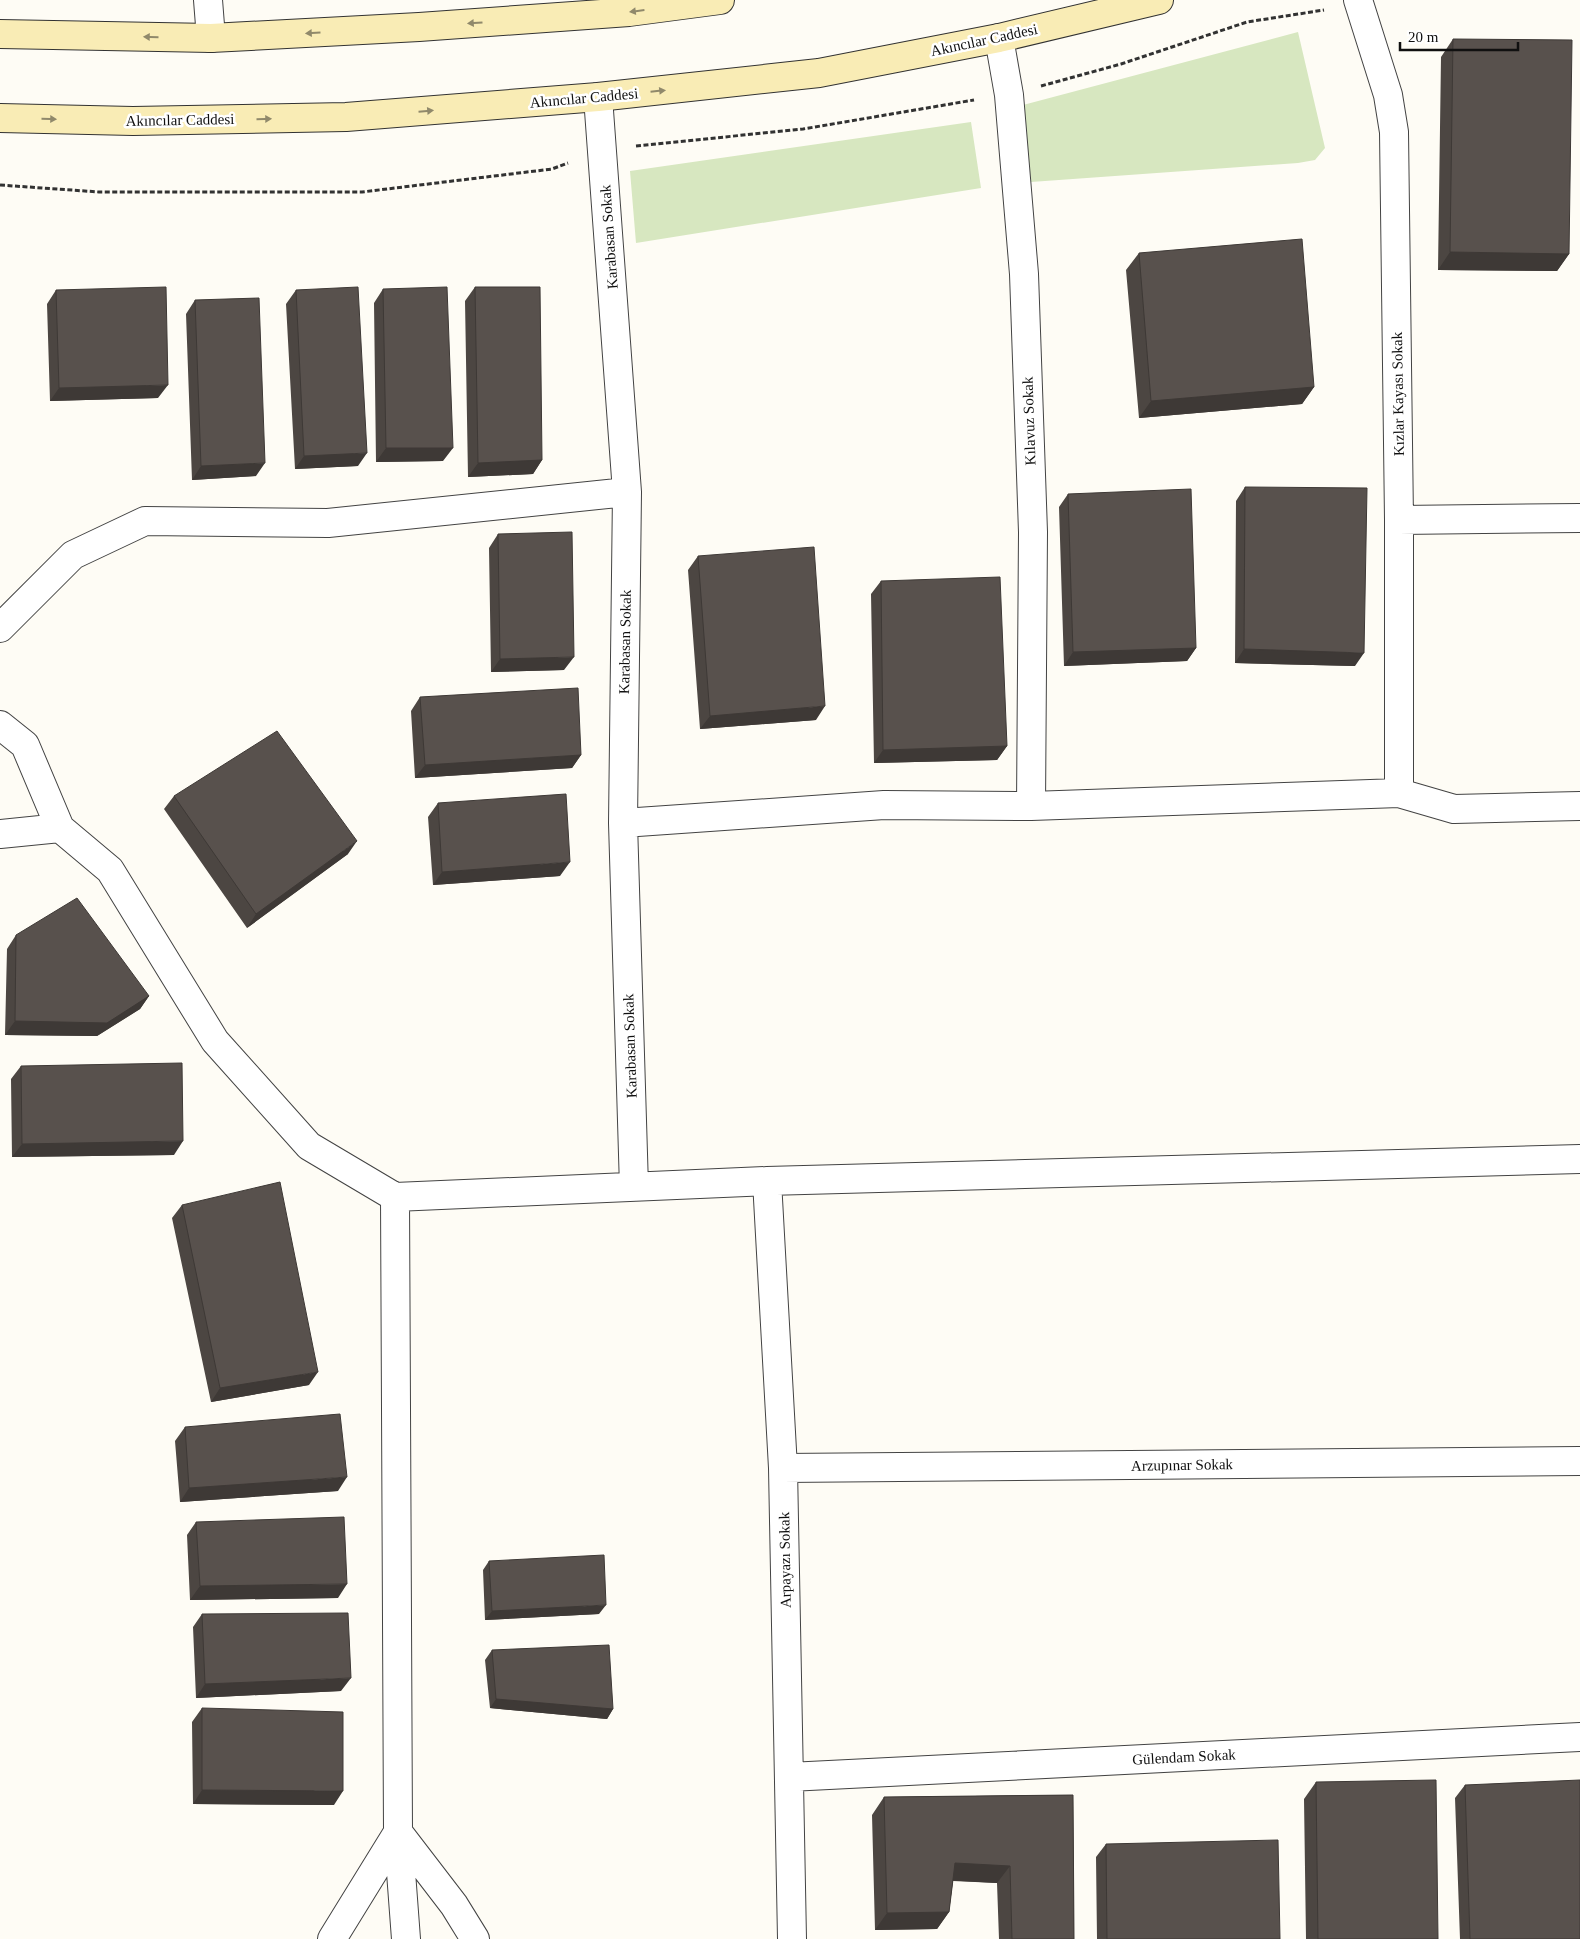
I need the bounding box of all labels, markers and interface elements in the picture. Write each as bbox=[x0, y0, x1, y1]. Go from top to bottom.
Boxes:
one-way arrow bbox=[629, 7, 645, 15]
one-way arrow bbox=[467, 20, 483, 28]
scale bar bbox=[1400, 20, 1518, 52]
street label: Akıncılar Caddesi bbox=[929, 21, 1039, 59]
one-way arrow bbox=[305, 29, 321, 37]
text: 20 m bbox=[1408, 29, 1439, 45]
one-way arrow bbox=[142, 33, 158, 41]
street label: Akıncılar Caddesi bbox=[529, 85, 639, 111]
one-way arrow bbox=[650, 87, 666, 95]
one-way arrow bbox=[418, 107, 434, 115]
street label: Akıncılar Caddesi bbox=[126, 111, 234, 129]
one-way arrow bbox=[41, 115, 57, 123]
one-way arrow bbox=[256, 115, 272, 123]
street label: Karabasan Sokak bbox=[597, 184, 621, 290]
street label: Kızlar Kayası Sokak bbox=[1389, 331, 1407, 456]
street label: Kılavuz Sokak bbox=[1019, 376, 1039, 466]
street label: Karabasan Sokak bbox=[616, 589, 634, 694]
street label: Karabasan Sokak bbox=[620, 993, 640, 1099]
street label: Arzupınar Sokak bbox=[1131, 1456, 1234, 1474]
street label: Arpayazı Sokak bbox=[776, 1511, 794, 1608]
street label: Gülendam Sokak bbox=[1132, 1746, 1237, 1768]

